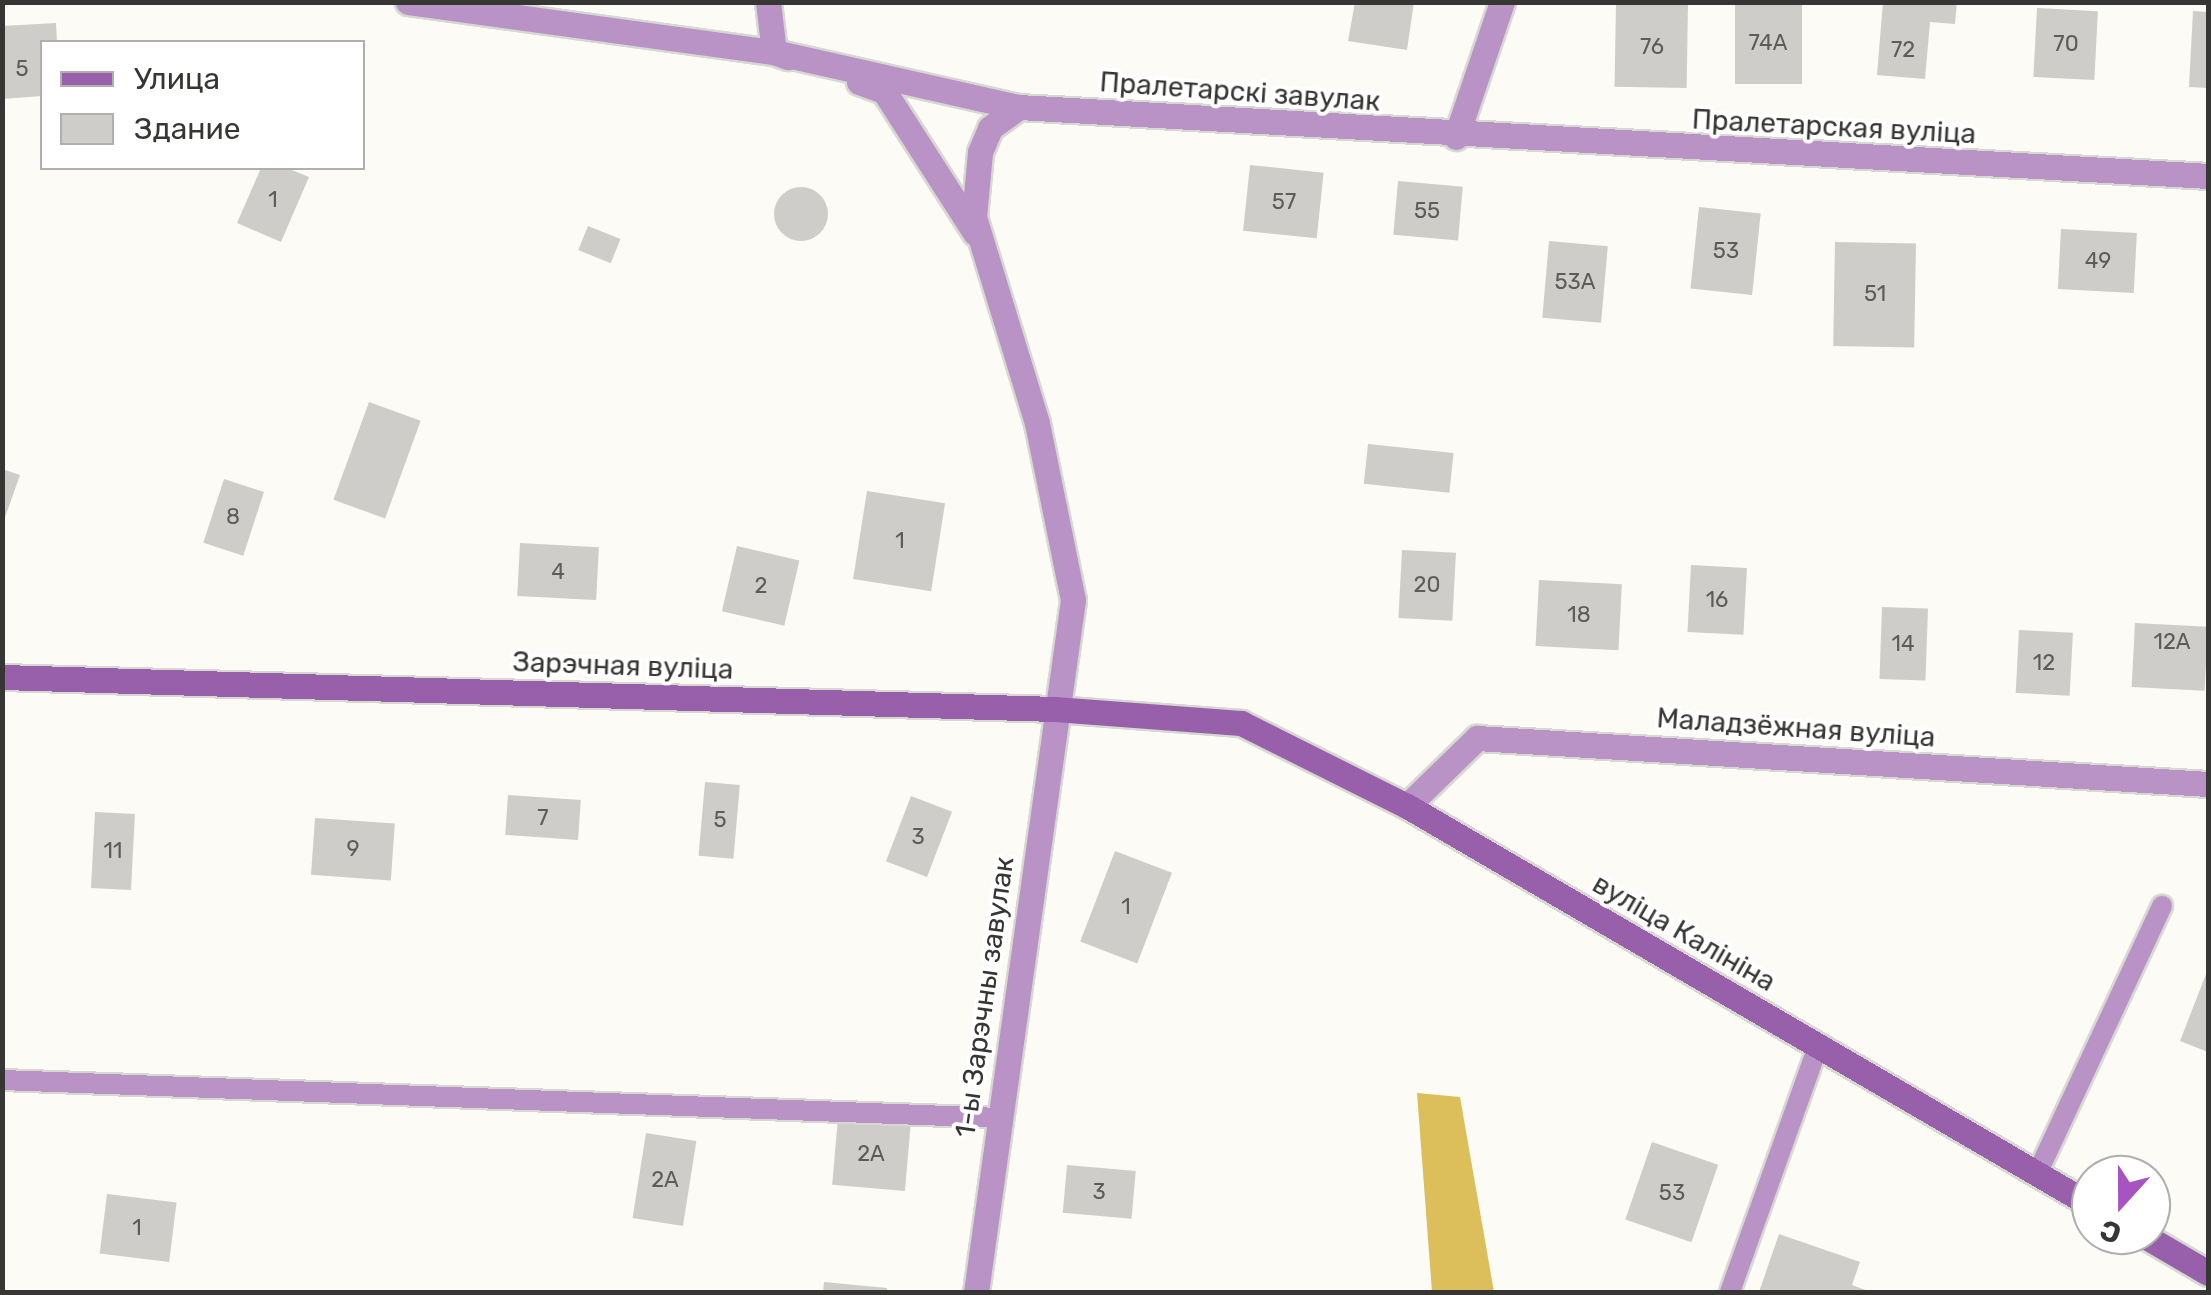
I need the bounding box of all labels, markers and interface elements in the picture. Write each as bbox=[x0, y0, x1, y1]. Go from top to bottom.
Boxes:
house number: 74А bbox=[1749, 30, 1787, 56]
house number: 70 bbox=[2053, 31, 2079, 57]
house number: 76 bbox=[1640, 34, 1664, 60]
house number: 72 bbox=[1891, 37, 1915, 63]
legend bbox=[40, 40, 365, 170]
house number: 5 bbox=[15, 56, 29, 82]
text: Улица bbox=[134, 61, 220, 97]
street label: Пралетарскі завулак bbox=[1099, 65, 1381, 119]
street label: Пралетарская вуліца bbox=[1691, 103, 1977, 151]
text: Здание bbox=[134, 111, 241, 147]
house number: 1 bbox=[268, 187, 278, 213]
house number: 57 bbox=[1272, 189, 1296, 215]
house number: 55 bbox=[1414, 198, 1440, 224]
house number: 53 bbox=[1713, 238, 1739, 264]
house number: 49 bbox=[2085, 248, 2111, 274]
house number: 53А bbox=[1554, 269, 1596, 295]
house number: 51 bbox=[1864, 281, 1886, 307]
house number: 8 bbox=[226, 504, 240, 530]
house number: 1 bbox=[895, 528, 905, 554]
house number: 4 bbox=[551, 559, 565, 585]
house number: 20 bbox=[1414, 572, 1440, 598]
house number: 2 bbox=[755, 573, 767, 599]
house number: 16 bbox=[1706, 587, 1728, 613]
house number: 18 bbox=[1567, 602, 1591, 628]
house number: 12А bbox=[2153, 629, 2191, 655]
house number: 14 bbox=[1891, 631, 1915, 657]
street label: Зарэчная вуліца bbox=[512, 645, 734, 687]
house number: 12 bbox=[2033, 650, 2055, 676]
street label: Маладзёжная вуліца bbox=[1656, 702, 1936, 754]
house number: 7 bbox=[537, 805, 549, 831]
house number: 5 bbox=[713, 807, 727, 833]
house number: 3 bbox=[911, 824, 925, 850]
house number: 9 bbox=[346, 836, 360, 862]
house number: 11 bbox=[104, 838, 122, 864]
street label: 1-ы Зарэчны завулак bbox=[949, 854, 1021, 1140]
street label: вуліца Калініна bbox=[1587, 867, 1781, 999]
house number: 1 bbox=[1121, 894, 1131, 920]
house number: 2А bbox=[857, 1141, 885, 1167]
north arrow bbox=[2071, 1155, 2171, 1255]
house number: 2А bbox=[651, 1167, 679, 1193]
house number: 3 bbox=[1092, 1179, 1106, 1205]
house number: 53 bbox=[1659, 1180, 1685, 1206]
text: С bbox=[2096, 1213, 2126, 1251]
house number: 1 bbox=[132, 1215, 142, 1241]

